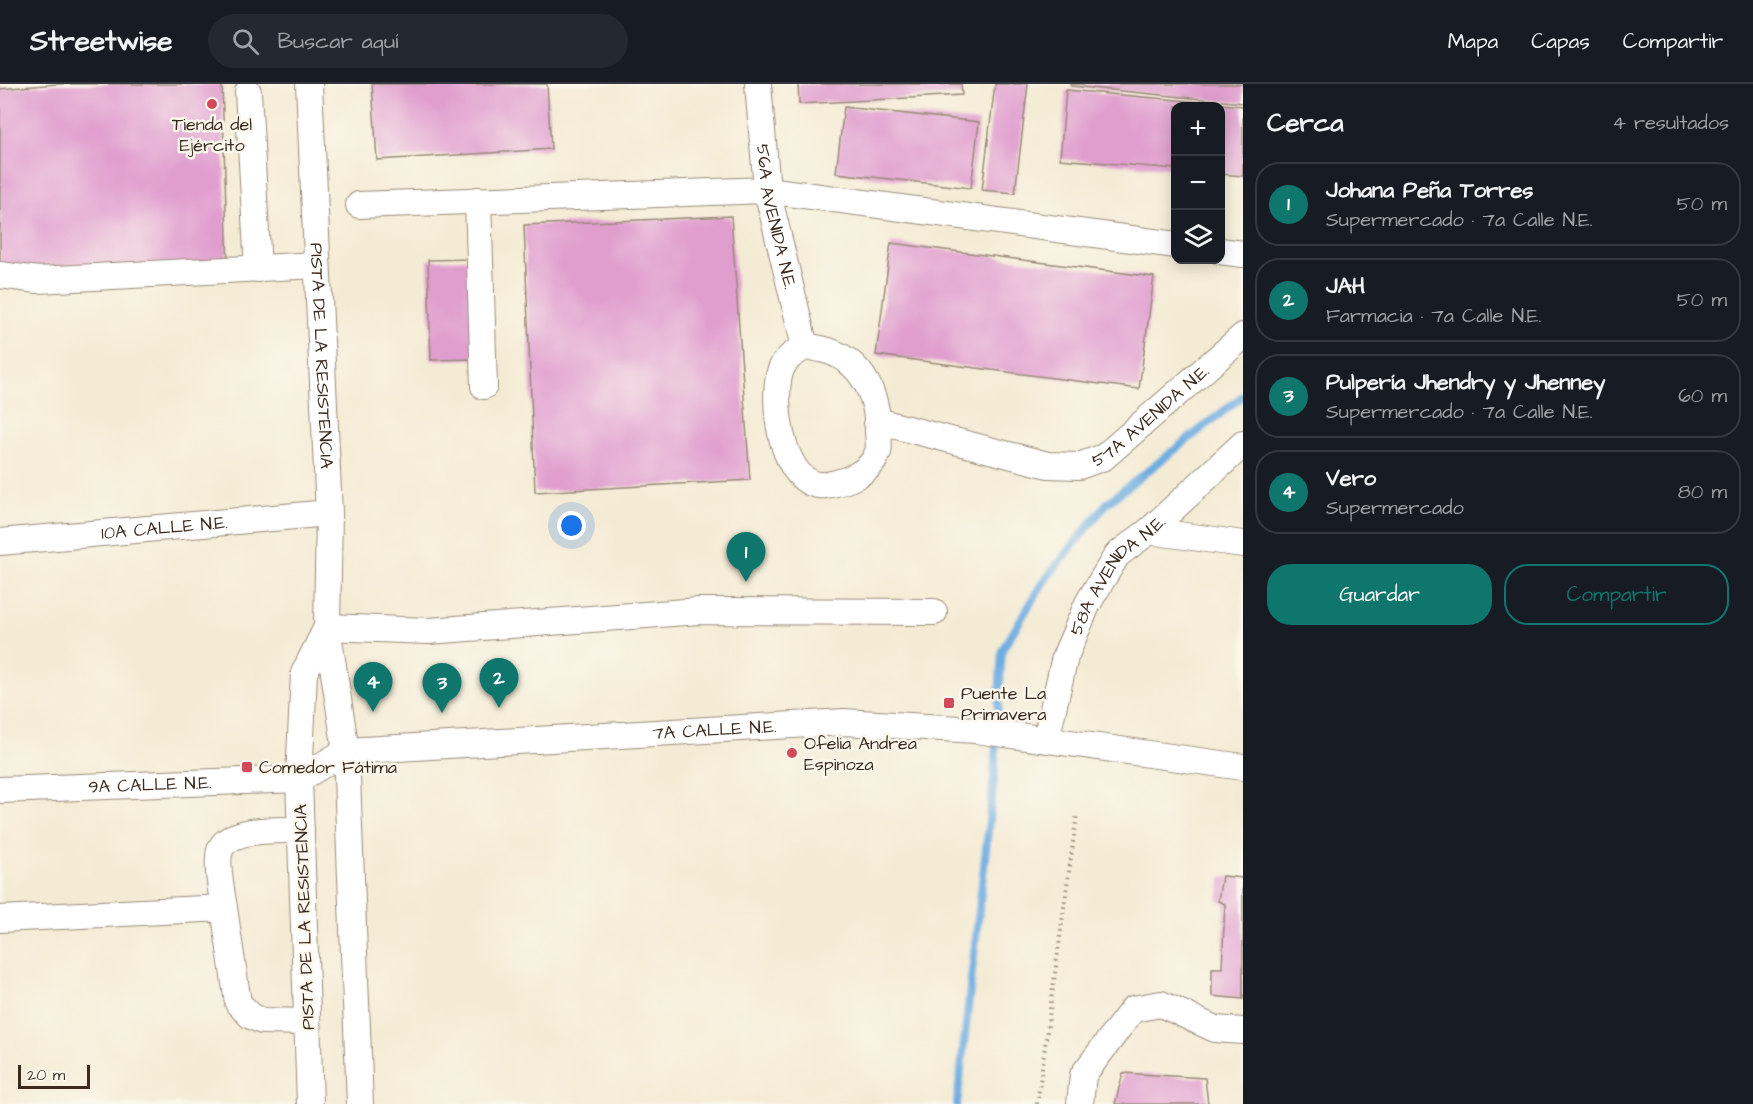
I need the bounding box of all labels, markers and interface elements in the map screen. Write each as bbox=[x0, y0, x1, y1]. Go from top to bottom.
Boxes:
search box bbox=[208, 14, 628, 68]
text: Streetwise bbox=[30, 22, 172, 61]
icon: search bbox=[229, 25, 262, 58]
text: Buscar aquí bbox=[277, 26, 398, 57]
text: Mapa bbox=[1448, 27, 1498, 56]
text: Capas bbox=[1531, 27, 1590, 56]
text: Compartir bbox=[1623, 27, 1723, 56]
marker: Tienda del Ejército bbox=[205, 97, 219, 111]
map controls bbox=[1171, 102, 1225, 264]
button: + bbox=[1171, 102, 1225, 156]
text: Cerca bbox=[1267, 105, 1344, 141]
text: 4 resultados bbox=[1612, 109, 1729, 137]
place label: Tienda del Ejército bbox=[172, 112, 252, 158]
street label: 56A AVENIDA N.E. bbox=[750, 143, 803, 292]
button: − bbox=[1171, 156, 1225, 210]
text: Johana Peña Torres bbox=[1326, 175, 1533, 206]
text: 1 bbox=[1287, 190, 1290, 218]
text: 50 m bbox=[1677, 190, 1727, 218]
text: Supermercado · 7a Calle N.E. bbox=[1326, 206, 1593, 234]
button: layers bbox=[1171, 210, 1225, 264]
street label: PISTA DE LA RESISTENCIA bbox=[303, 242, 339, 470]
text: JAH bbox=[1326, 271, 1365, 302]
text: 2 bbox=[1283, 286, 1294, 314]
text: 50 m bbox=[1677, 286, 1727, 314]
text: Farmacia · 7a Calle N.E. bbox=[1326, 302, 1541, 330]
street label: 57A AVENIDA N.E. bbox=[1089, 359, 1215, 473]
text: Pulpería Jhendry y Jhenney bbox=[1326, 367, 1605, 398]
text: 3 bbox=[1283, 382, 1294, 410]
text: 60 m bbox=[1678, 382, 1727, 410]
text: Supermercado · 7a Calle N.E. bbox=[1326, 398, 1593, 426]
text: Vero bbox=[1326, 463, 1376, 494]
text: 4 bbox=[1282, 478, 1295, 506]
text: 80 m bbox=[1678, 478, 1727, 506]
text: Supermercado bbox=[1326, 494, 1464, 522]
street label: 10A CALLE N.E. bbox=[100, 510, 229, 546]
street label: 58A AVENIDA N.E. bbox=[1064, 510, 1171, 639]
your location bbox=[557, 511, 586, 540]
pin: 1 bbox=[726, 532, 766, 582]
button: Guardar bbox=[1267, 564, 1492, 625]
button: Compartir bbox=[1504, 564, 1729, 625]
pin: 2 bbox=[480, 658, 518, 708]
pin: 4 bbox=[354, 662, 392, 712]
pin: 3 bbox=[422, 664, 462, 713]
place label: Puente La Primavera bbox=[961, 681, 1046, 727]
marker: Puente La Primavera bbox=[942, 696, 956, 710]
street label: 7A CALLE N.E. bbox=[652, 714, 777, 746]
place label: Ofelia Andrea Espinoza bbox=[804, 731, 917, 777]
marker: Ofelia Andrea Espinoza bbox=[785, 746, 799, 760]
place label: Comedor Fátima bbox=[259, 755, 397, 780]
marker: Comedor Fátima bbox=[240, 760, 254, 774]
street label: 9A CALLE N.E. bbox=[88, 770, 212, 800]
street label: PISTA DE LA RESISTENCIA bbox=[288, 803, 321, 1030]
scale bar bbox=[18, 1062, 90, 1090]
text: 20 m bbox=[27, 1064, 65, 1086]

